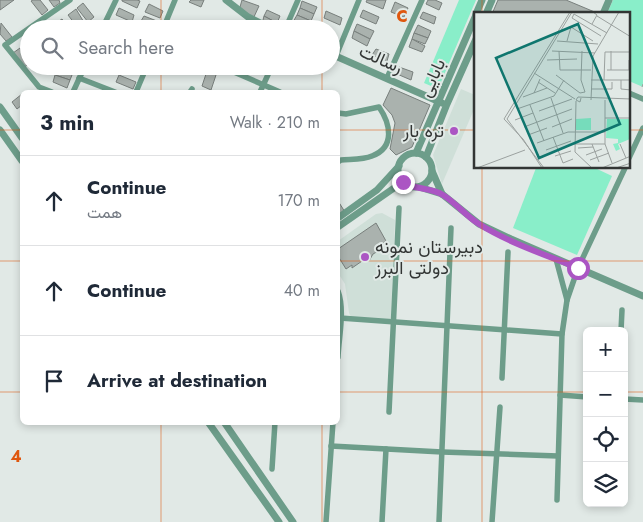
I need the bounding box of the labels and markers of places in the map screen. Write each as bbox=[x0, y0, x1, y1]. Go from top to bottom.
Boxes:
place label: تره بار bbox=[402, 118, 444, 144]
marker: تره بار bbox=[448, 125, 460, 137]
place label: دبیرستان نمونه دولتی البرز bbox=[374, 234, 483, 281]
marker: دبیرستان نمونه دولتی البرز bbox=[359, 251, 371, 263]

